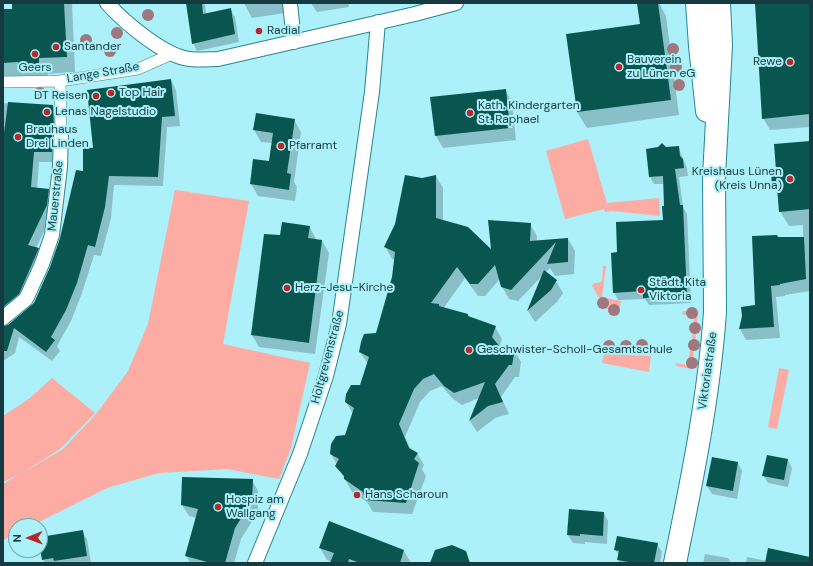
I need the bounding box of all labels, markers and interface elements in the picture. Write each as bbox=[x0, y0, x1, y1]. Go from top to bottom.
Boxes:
place label: Radial bbox=[267, 24, 300, 38]
marker: Radial bbox=[254, 26, 264, 36]
place label: Santander bbox=[64, 40, 121, 54]
marker: Santander bbox=[51, 42, 61, 52]
marker: Geers bbox=[30, 49, 40, 59]
place label: Bauverein zu Lünen eG bbox=[627, 53, 695, 81]
place label: Rewe bbox=[753, 55, 782, 69]
marker: Rewe bbox=[785, 57, 795, 67]
street label: Lange Straße bbox=[66, 60, 140, 86]
place label: Geers bbox=[18, 61, 52, 75]
marker: Bauverein zu Lünen eG bbox=[614, 62, 624, 72]
place label: Top Hair bbox=[119, 86, 164, 100]
marker: Top Hair bbox=[106, 88, 116, 98]
place label: DT Reisen bbox=[34, 89, 88, 103]
marker: DT Reisen bbox=[91, 91, 101, 101]
place label: Kath. Kindergarten St. Raphael bbox=[478, 99, 580, 127]
place label: Lenas Nagelstudio bbox=[55, 105, 156, 119]
marker: Lenas Nagelstudio bbox=[42, 107, 52, 117]
marker: Kath. Kindergarten St. Raphael bbox=[465, 108, 475, 118]
place label: Brauhaus Drei Linden bbox=[26, 123, 89, 151]
marker: Brauhaus Drei Linden bbox=[13, 132, 23, 142]
place label: Pfarramt bbox=[289, 139, 337, 153]
marker: Pfarramt bbox=[276, 141, 286, 151]
street label: Mauerstraße bbox=[45, 160, 67, 232]
place label: Kreishaus Lünen (Kreis Unna) bbox=[692, 165, 782, 193]
marker: Kreishaus Lünen (Kreis Unna) bbox=[785, 174, 795, 184]
place label: Städt. Kita Viktoria bbox=[649, 276, 706, 304]
place label: Herz-Jesu-Kirche bbox=[295, 281, 393, 295]
marker: Herz-Jesu-Kirche bbox=[282, 283, 292, 293]
marker: Städt. Kita Viktoria bbox=[636, 285, 646, 295]
street label: Holtgrevenstraße bbox=[309, 309, 347, 405]
street label: Viktoriastraße bbox=[695, 331, 721, 411]
place label: Geschwister-Scholl-Gesamtschule bbox=[477, 343, 672, 357]
marker: Geschwister-Scholl-Gesamtschule bbox=[464, 345, 474, 355]
place label: Hans Scharoun bbox=[365, 488, 448, 502]
marker: Hans Scharoun bbox=[352, 490, 362, 500]
place label: Hospiz am Wallgang bbox=[226, 493, 284, 521]
marker: Hospiz am Wallgang bbox=[213, 502, 223, 512]
north arrow bbox=[8, 518, 48, 558]
text: N bbox=[10, 534, 24, 542]

